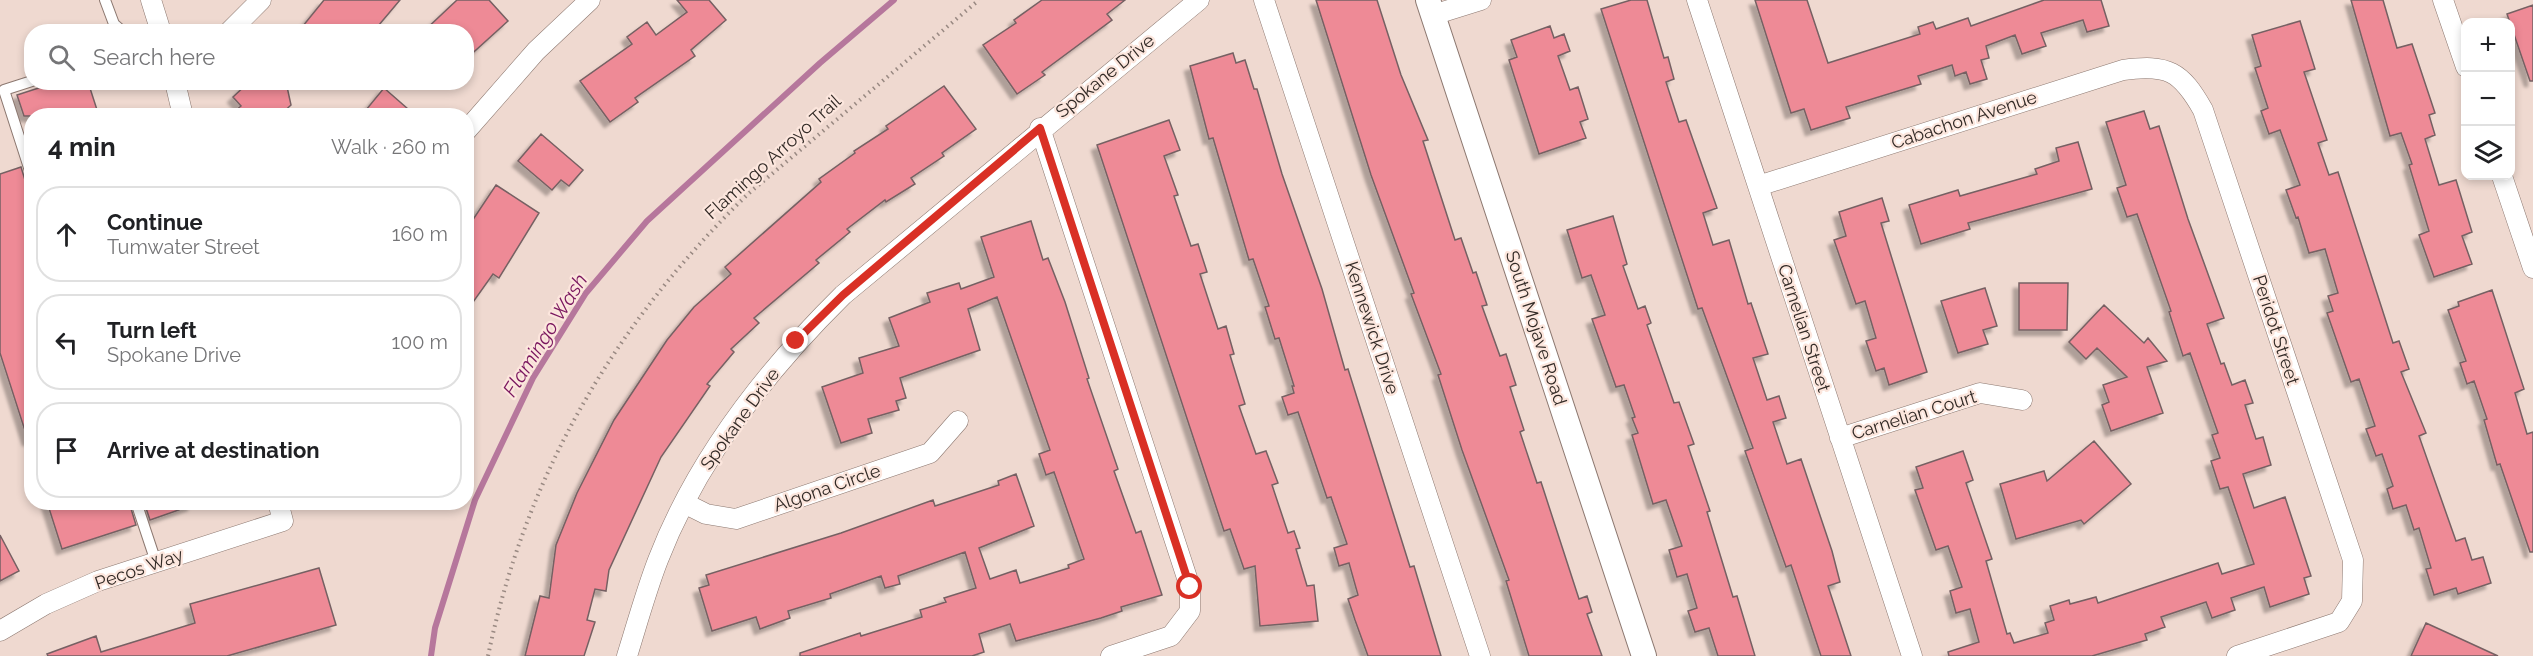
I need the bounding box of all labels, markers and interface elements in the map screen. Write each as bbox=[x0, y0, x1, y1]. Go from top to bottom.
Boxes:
map controls bbox=[2461, 18, 2515, 180]
button: + bbox=[2461, 18, 2515, 72]
search box bbox=[24, 24, 474, 90]
street label: Spokane Drive bbox=[1051, 29, 1159, 122]
icon: search bbox=[45, 41, 78, 74]
text: Search here bbox=[93, 44, 215, 70]
button: − bbox=[2461, 72, 2515, 126]
street label: Cabachon Avenue bbox=[1888, 86, 2040, 153]
street label: Flamingo Arroyo Trail bbox=[700, 90, 845, 223]
button: layers bbox=[2461, 126, 2515, 180]
text: 4 min bbox=[48, 132, 116, 162]
text: Walk · 260 m bbox=[331, 135, 450, 159]
text: Continue bbox=[107, 209, 203, 235]
icon: ahead bbox=[50, 218, 83, 251]
text: 160 m bbox=[392, 222, 448, 246]
text: Tumwater Street bbox=[107, 235, 260, 259]
street label: South Mojave Road bbox=[1502, 248, 1571, 408]
street label: Kennewick Drive bbox=[1341, 259, 1404, 397]
street label: Carnelian Street bbox=[1774, 261, 1835, 394]
water label: Flamingo Wash bbox=[498, 269, 592, 401]
street label: Peridot Street bbox=[2249, 272, 2304, 387]
text: Turn left bbox=[107, 317, 197, 343]
icon: left bbox=[50, 326, 83, 359]
route end bbox=[782, 327, 808, 353]
text: 100 m bbox=[391, 330, 448, 354]
text: Spokane Drive bbox=[107, 343, 241, 367]
street label: Spokane Drive bbox=[696, 363, 784, 474]
street label: Carnelian Court bbox=[1849, 386, 1979, 443]
icon: arrive bbox=[50, 434, 83, 467]
text: Arrive at destination bbox=[107, 437, 320, 463]
street label: Algona Circle bbox=[771, 459, 883, 516]
street label: Pecos Way bbox=[92, 544, 186, 593]
route start bbox=[1176, 573, 1202, 599]

